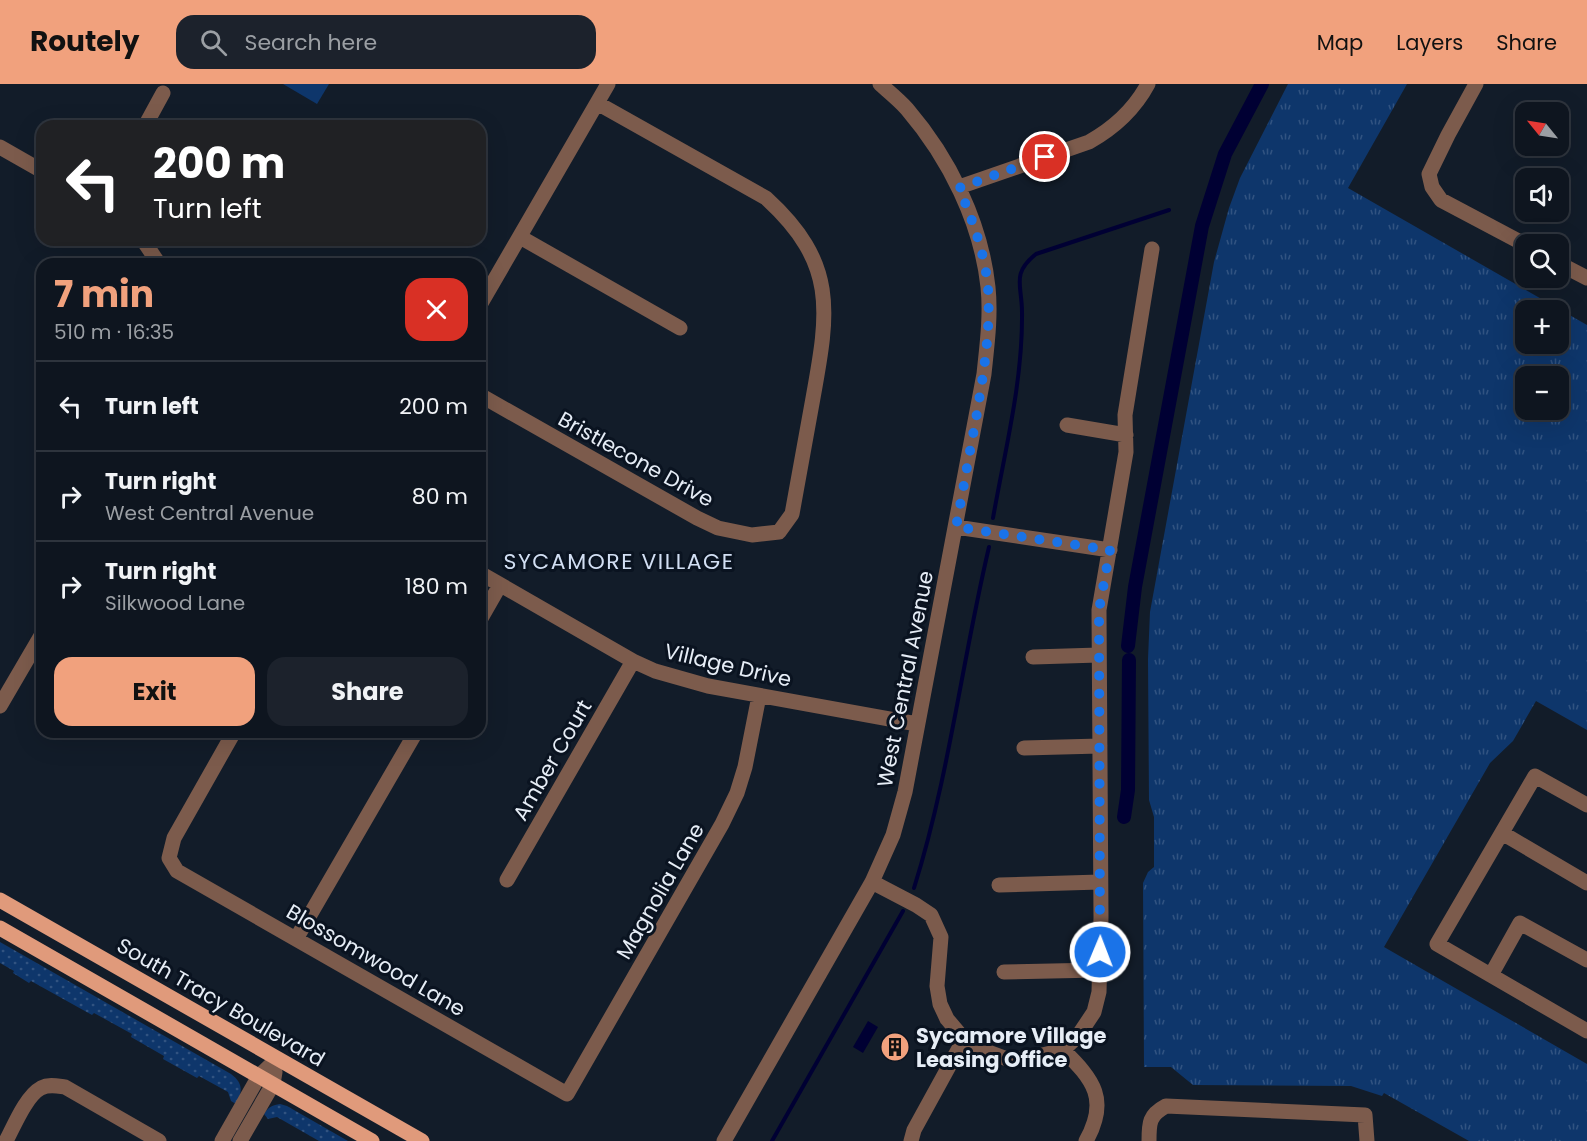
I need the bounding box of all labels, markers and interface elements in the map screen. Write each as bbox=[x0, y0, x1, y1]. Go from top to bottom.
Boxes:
search box bbox=[176, 15, 596, 69]
text: Routely bbox=[30, 22, 140, 61]
icon: search bbox=[197, 26, 230, 59]
text: Search here bbox=[245, 27, 377, 58]
text: Map bbox=[1317, 28, 1363, 57]
text: Layers bbox=[1396, 28, 1463, 57]
text: Share bbox=[1496, 28, 1557, 57]
north arrow bbox=[1515, 102, 1569, 156]
map controls bbox=[1515, 102, 1569, 420]
pin bbox=[1019, 131, 1070, 182]
text: 200 m bbox=[153, 134, 285, 193]
icon: arrive bbox=[1028, 140, 1061, 173]
icon: left bbox=[54, 144, 132, 222]
button: sound bbox=[1515, 168, 1569, 222]
text: Turn left bbox=[153, 190, 262, 227]
button: search bbox=[1515, 234, 1569, 288]
text: 7 min bbox=[54, 269, 154, 320]
button: close bbox=[405, 278, 468, 341]
button: + bbox=[1515, 300, 1569, 354]
text: 510 m · 16:35 bbox=[54, 318, 174, 346]
button: − bbox=[1515, 366, 1569, 420]
icon: left bbox=[54, 390, 87, 423]
text: Turn left bbox=[105, 391, 199, 422]
text: 200 m bbox=[399, 391, 468, 422]
street label: Bristlecone Drive bbox=[553, 404, 719, 514]
text: Turn right bbox=[105, 466, 216, 497]
icon: right bbox=[54, 480, 87, 513]
text: 80 m bbox=[412, 481, 468, 512]
text: West Central Avenue bbox=[105, 499, 314, 527]
district label: SYCAMORE VILLAGE bbox=[504, 546, 734, 577]
text: Turn right bbox=[105, 556, 216, 587]
street label: West Central Avenue bbox=[870, 568, 940, 790]
icon: right bbox=[54, 570, 87, 603]
text: 180 m bbox=[405, 571, 468, 602]
text: Silkwood Lane bbox=[105, 589, 245, 617]
street label: Village Drive bbox=[662, 636, 794, 694]
button: Exit bbox=[54, 657, 255, 726]
button: Share bbox=[267, 657, 468, 726]
street label: Amber Court bbox=[506, 694, 598, 826]
street label: Magnolia Lane bbox=[609, 817, 711, 965]
street label: Blossomwood Lane bbox=[281, 897, 471, 1023]
position arrow bbox=[1068, 920, 1132, 984]
street label: South Tracy Boulevard bbox=[112, 931, 330, 1073]
place label: Sycamore Village Leasing Office bbox=[916, 1021, 1107, 1074]
building icon: Sycamore Village Leasing Office bbox=[879, 1031, 911, 1063]

